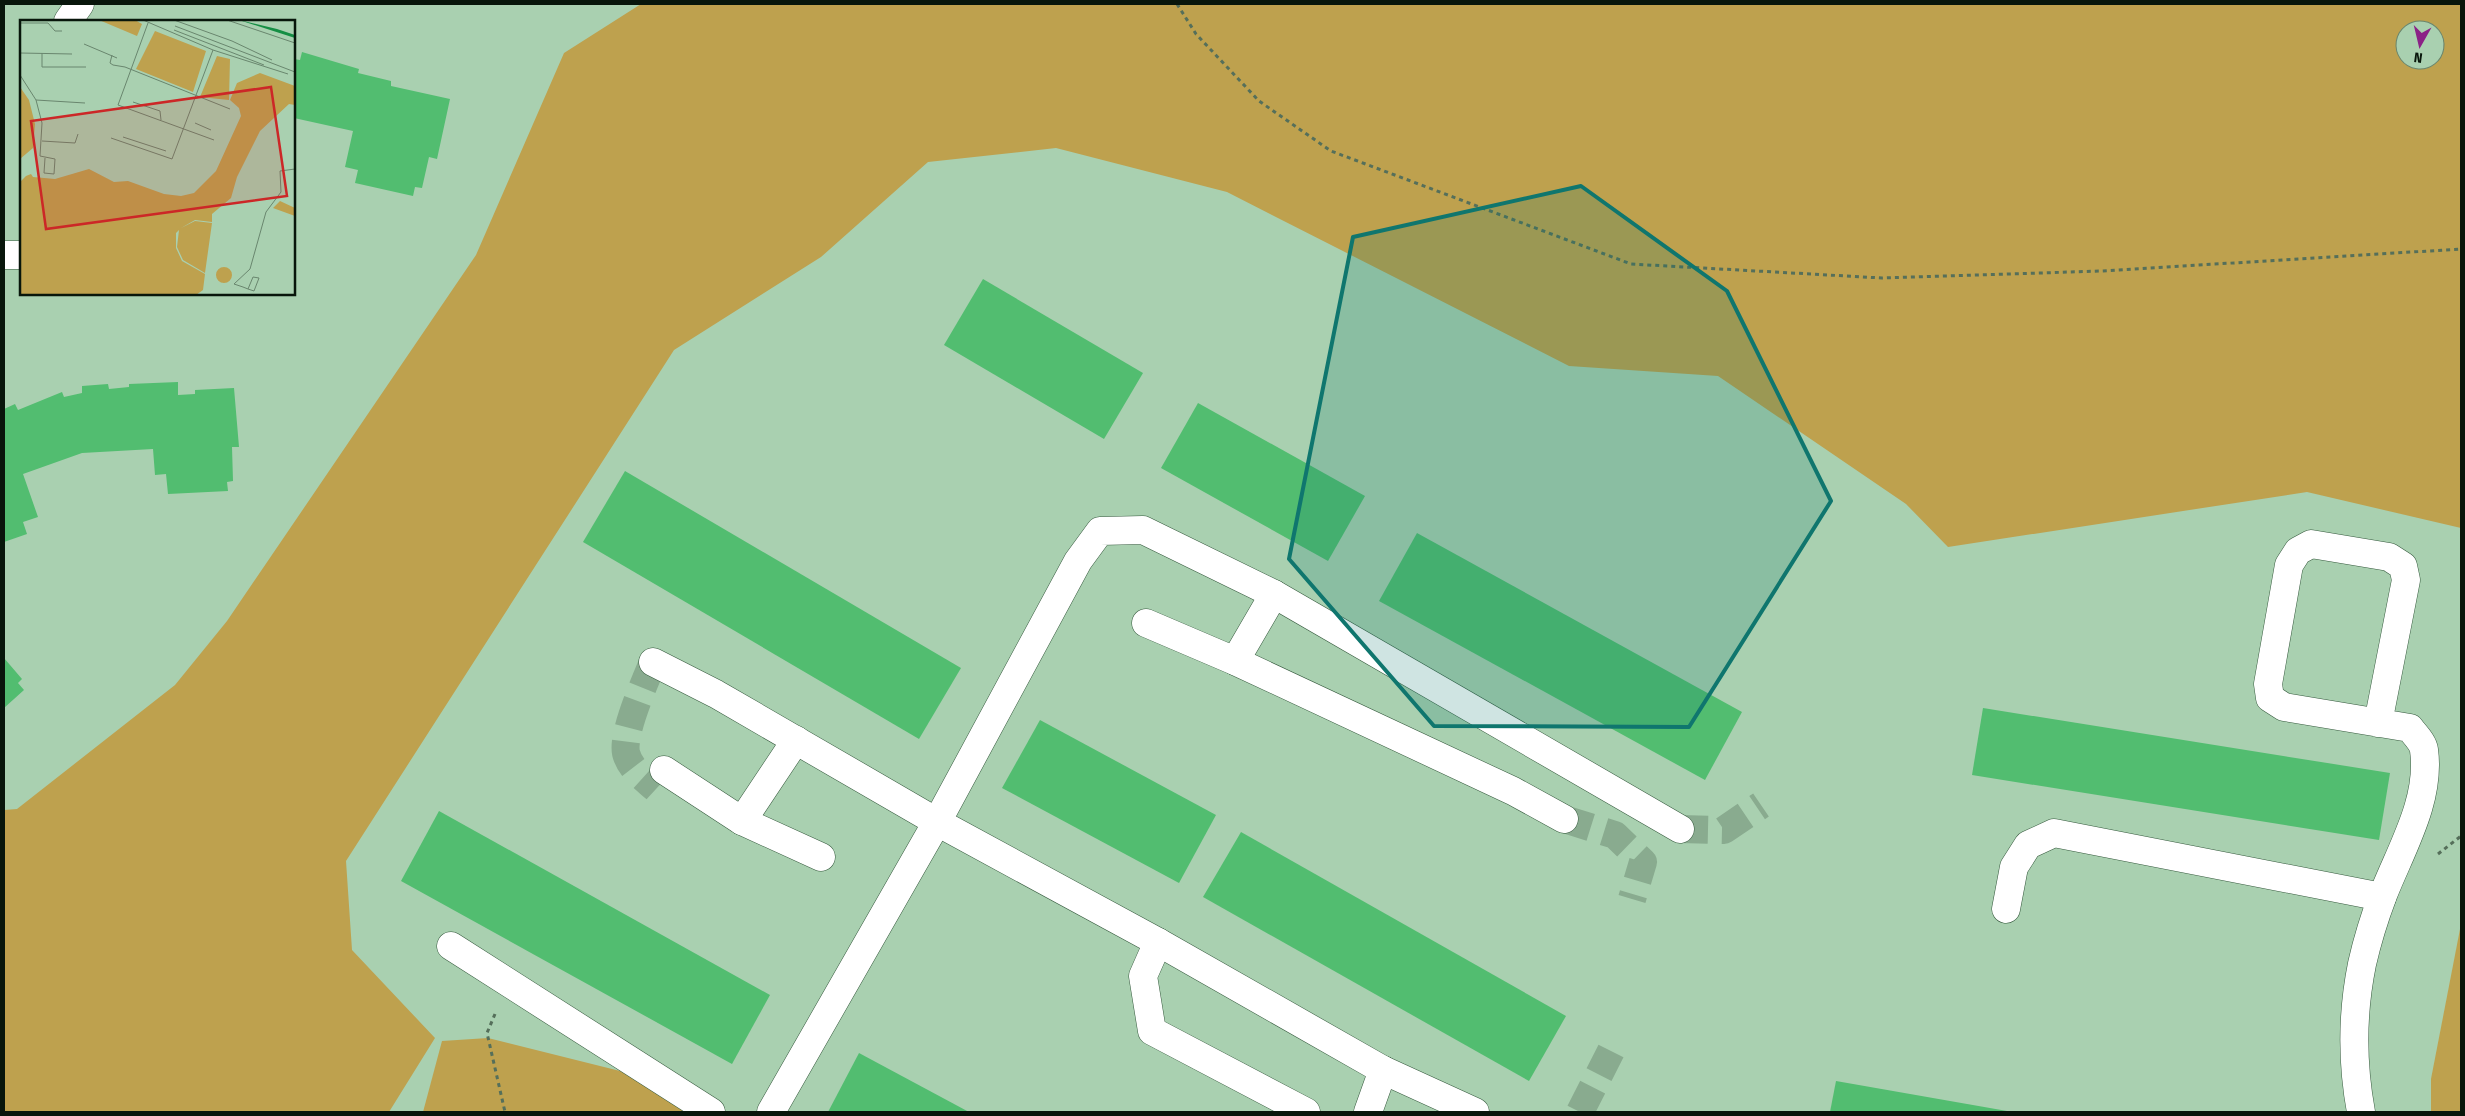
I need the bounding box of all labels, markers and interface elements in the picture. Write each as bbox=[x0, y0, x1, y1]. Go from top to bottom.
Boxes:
inset map bbox=[20, 20, 295, 295]
north arrow bbox=[2395, 20, 2445, 70]
text: N bbox=[2413, 48, 2424, 66]

